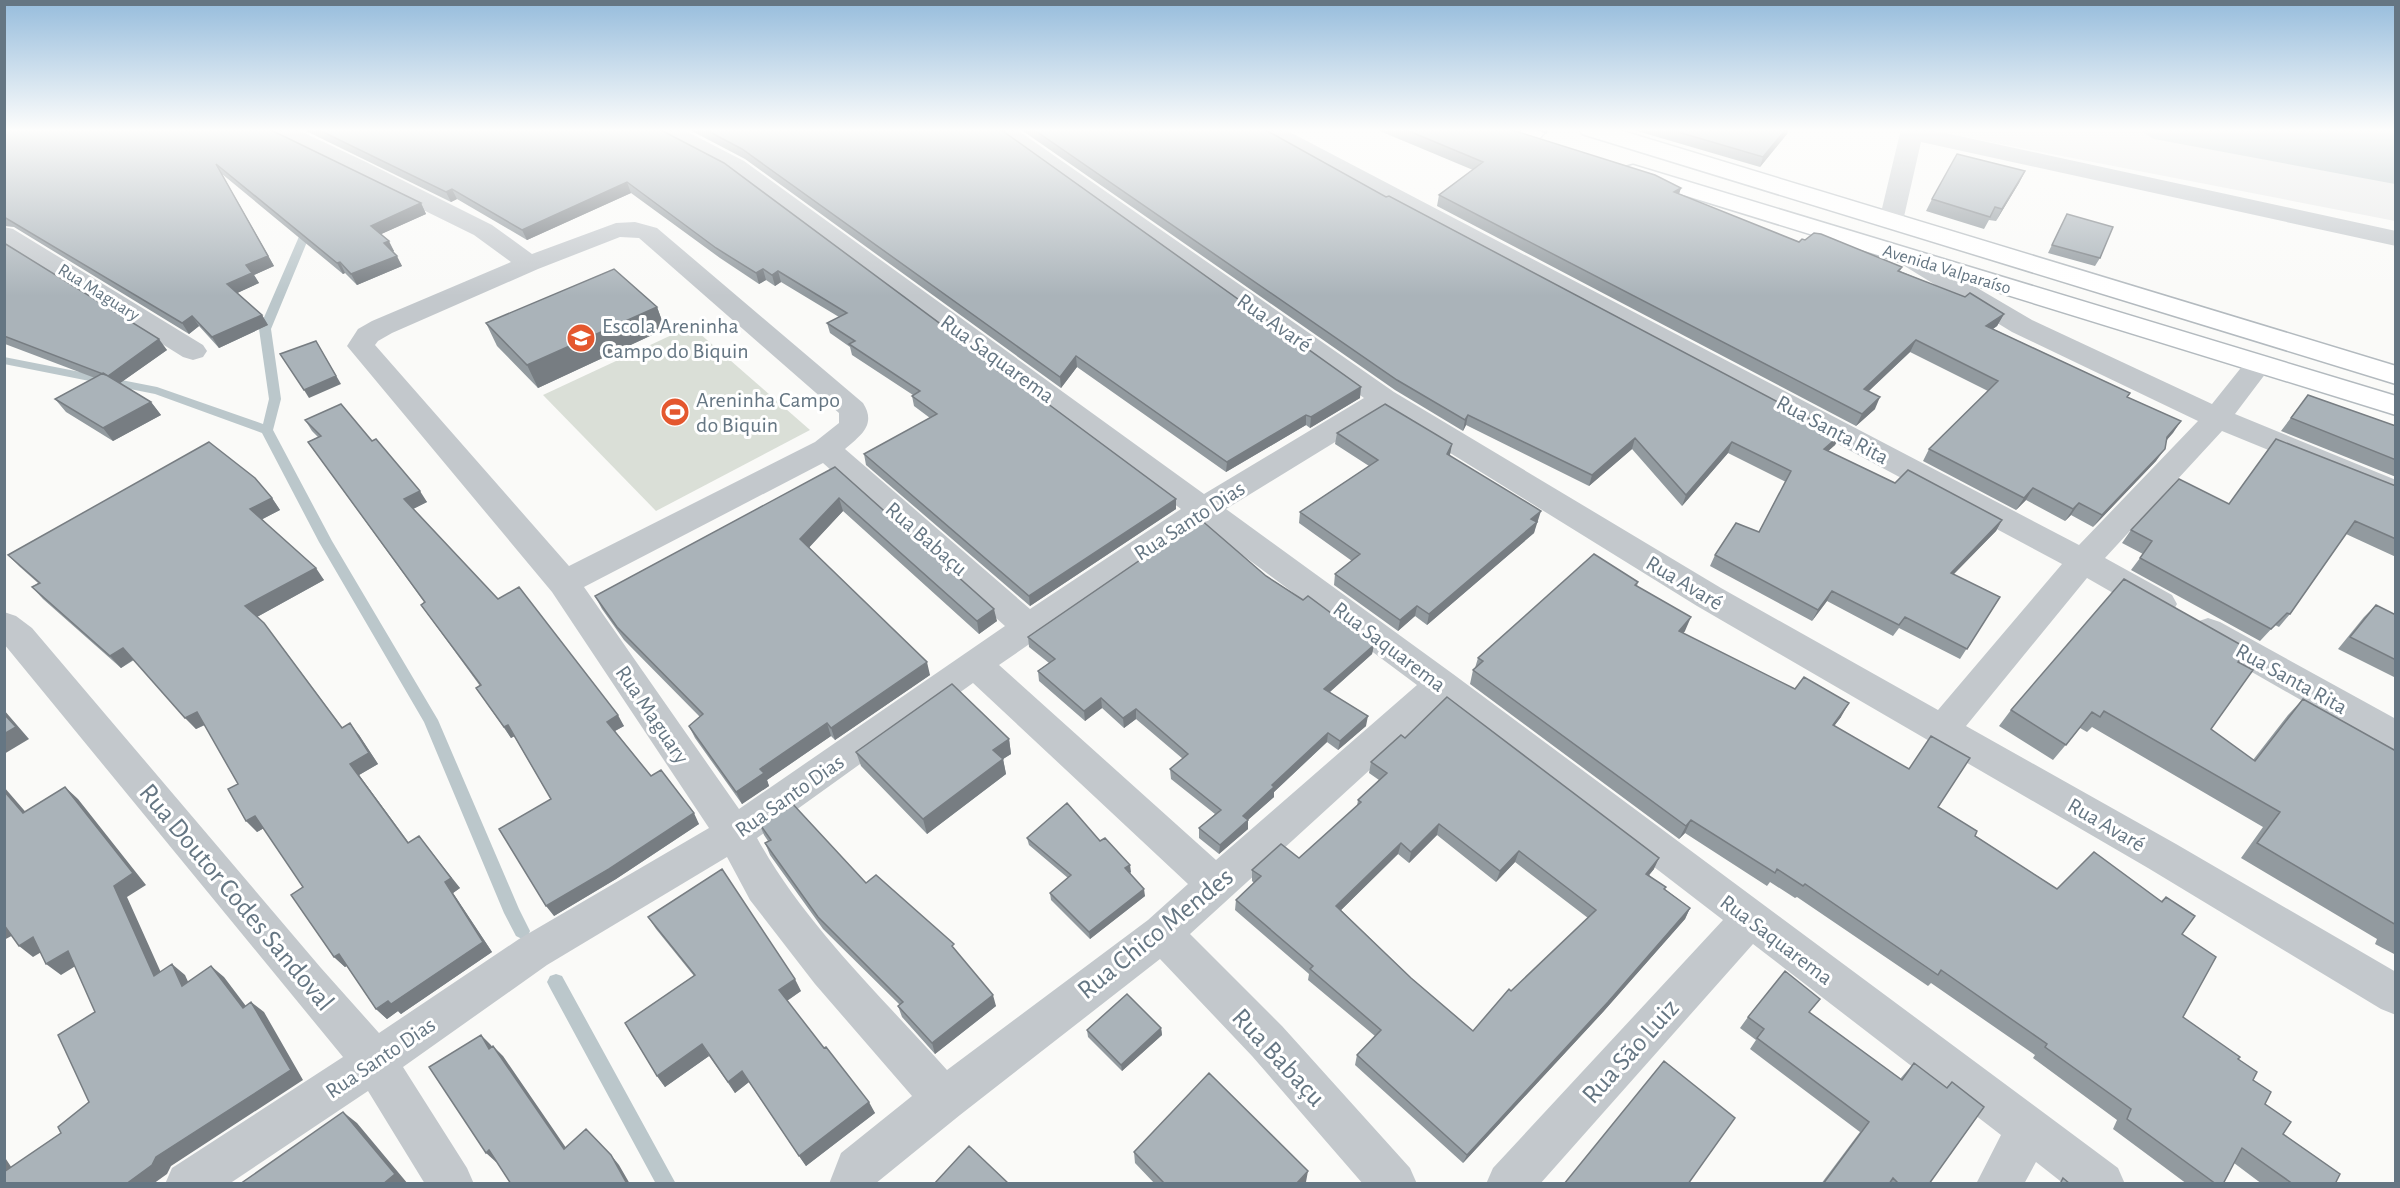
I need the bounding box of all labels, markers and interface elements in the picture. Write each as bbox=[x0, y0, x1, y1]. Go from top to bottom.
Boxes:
street label: Avenida Valparaíso bbox=[1880, 242, 2013, 298]
street label: Rua Maguary bbox=[55, 261, 143, 325]
street label: Rua Avaré bbox=[1233, 289, 1316, 356]
street label: Rua Saquarema bbox=[937, 310, 1058, 407]
place label: Escola Areninha Campo do Biquin bbox=[602, 315, 749, 362]
school or university icon: Escola Areninha Campo do Biquin bbox=[565, 322, 597, 354]
place label: Areninha Campo do Biquin bbox=[696, 389, 840, 436]
street label: Rua Santa Rita bbox=[1773, 391, 1892, 469]
sports icon: Areninha Campo do Biquin bbox=[659, 396, 691, 428]
street label: Rua Santo Dias bbox=[1130, 477, 1249, 565]
street label: Rua Babaçu bbox=[881, 498, 971, 580]
street label: Rua Avaré bbox=[1642, 551, 1727, 614]
street label: Rua Saquarema bbox=[1329, 598, 1450, 696]
street label: Rua Santa Rita bbox=[2232, 639, 2351, 718]
street label: Rua Maguary bbox=[612, 662, 693, 768]
street label: Rua Santo Dias bbox=[731, 750, 848, 841]
street label: Rua Doutor Codes Sandoval bbox=[134, 779, 339, 1016]
street label: Rua Avaré bbox=[2064, 794, 2149, 856]
street label: Rua Chico Mendes bbox=[1072, 863, 1238, 1004]
street label: Rua Saquarema bbox=[1716, 891, 1837, 989]
street label: Rua São Luiz bbox=[1577, 994, 1684, 1109]
street label: Rua Babaçu bbox=[1227, 1003, 1330, 1112]
street label: Rua Santo Dias bbox=[322, 1013, 439, 1102]

